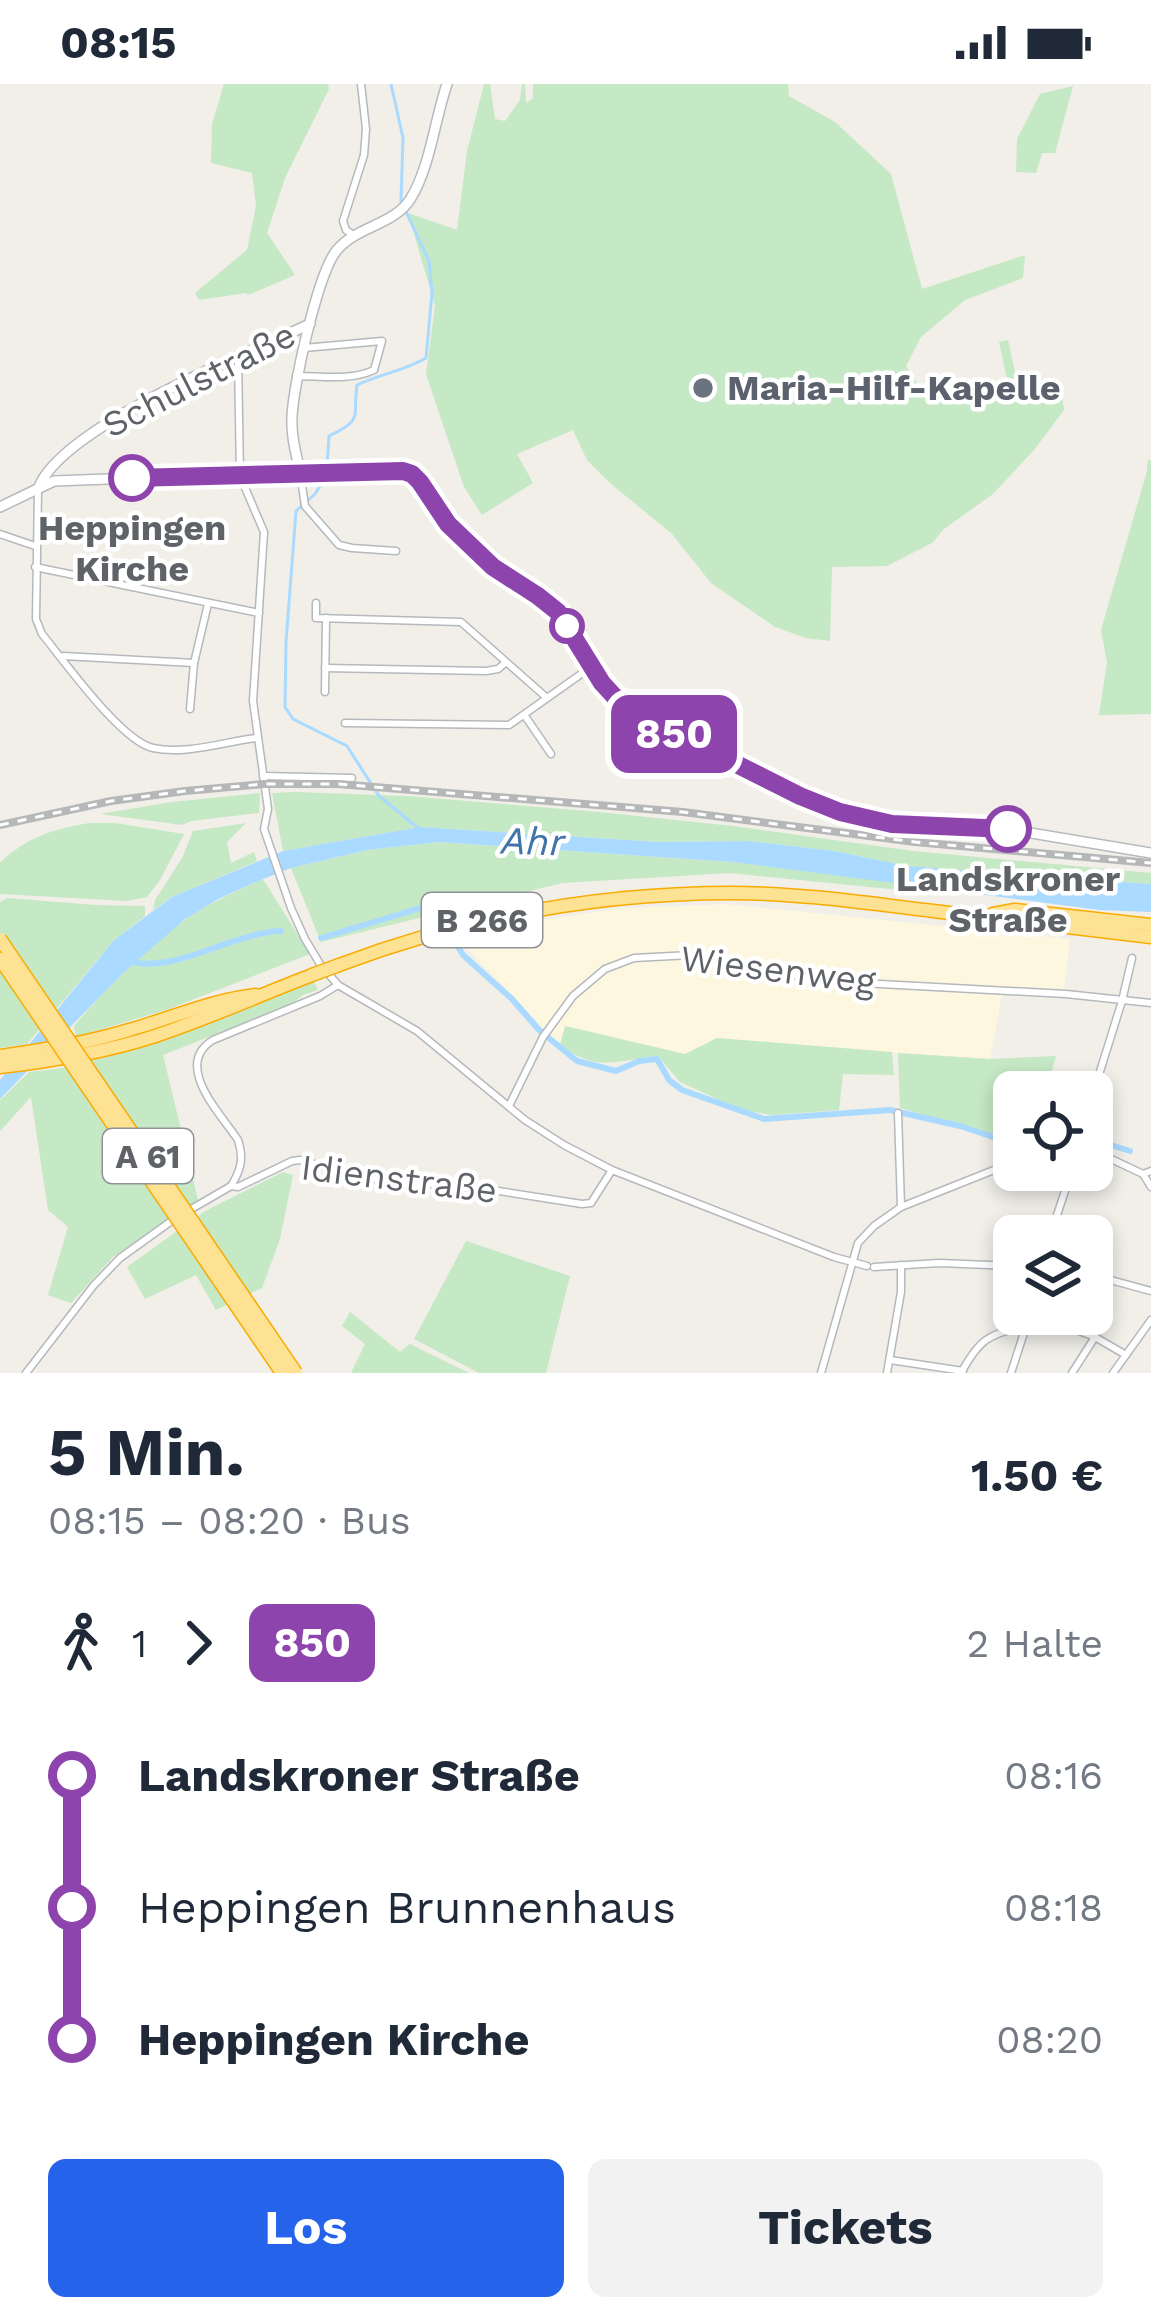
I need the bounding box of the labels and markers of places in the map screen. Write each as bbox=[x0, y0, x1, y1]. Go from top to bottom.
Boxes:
place label: Maria-Hilf-Kapelle bbox=[727, 367, 1061, 409]
marker: Maria-Hilf-Kapelle bbox=[690, 375, 716, 401]
marker: Heppingen Kirche bbox=[110, 456, 154, 500]
place label: Heppingen Kirche bbox=[38, 507, 226, 590]
unlabelled marker bbox=[551, 610, 583, 642]
marker: Landskroner Straße bbox=[986, 807, 1030, 851]
place label: Landskroner Straße bbox=[896, 858, 1121, 941]

